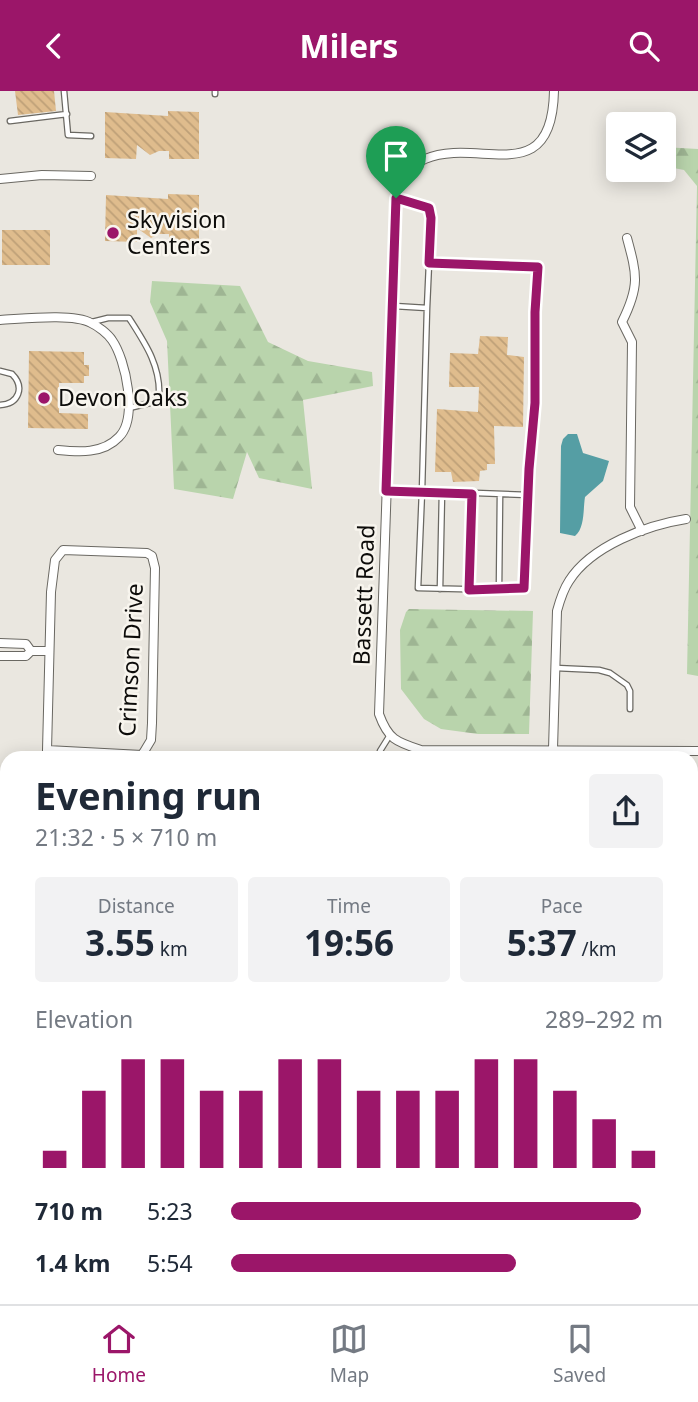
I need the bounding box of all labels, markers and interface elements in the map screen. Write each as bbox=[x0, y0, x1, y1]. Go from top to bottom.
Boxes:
text: Milers bbox=[300, 24, 398, 67]
icon: back bbox=[35, 27, 73, 65]
icon: search bbox=[625, 27, 663, 65]
map controls bbox=[606, 112, 676, 182]
button: layers bbox=[606, 112, 676, 182]
pin bbox=[366, 126, 426, 198]
icon: arrive bbox=[377, 137, 415, 175]
place label: Skyvision Centers bbox=[127, 203, 226, 261]
marker: Skyvision Centers bbox=[105, 225, 121, 241]
place label: Devon Oaks bbox=[58, 381, 187, 413]
marker: Devon Oaks bbox=[36, 390, 52, 406]
street label: Bassett Road bbox=[345, 524, 381, 666]
street label: Crimson Drive bbox=[110, 582, 150, 737]
text: Evening run bbox=[35, 769, 262, 821]
button: share bbox=[589, 774, 663, 848]
text: 21:32 · 5 × 710 m bbox=[35, 821, 217, 853]
text: Distance bbox=[98, 893, 175, 919]
text: Time bbox=[327, 893, 371, 919]
text: Pace bbox=[541, 893, 583, 919]
text: 3.55 bbox=[85, 919, 155, 966]
text: 19:56 bbox=[304, 919, 394, 966]
text: 5:37 bbox=[507, 919, 577, 966]
text: km bbox=[155, 936, 188, 962]
text: /km bbox=[577, 936, 617, 962]
text: Elevation bbox=[35, 1003, 133, 1035]
text: 289–292 m bbox=[545, 1003, 663, 1035]
text: 710 m bbox=[35, 1195, 103, 1227]
text: 5:23 bbox=[147, 1195, 193, 1227]
text: 1.4 km bbox=[35, 1247, 110, 1279]
text: 5:54 bbox=[147, 1247, 193, 1279]
tab: Home bbox=[92, 1320, 146, 1388]
tab: Map bbox=[330, 1320, 369, 1388]
tab: Saved bbox=[553, 1320, 606, 1388]

